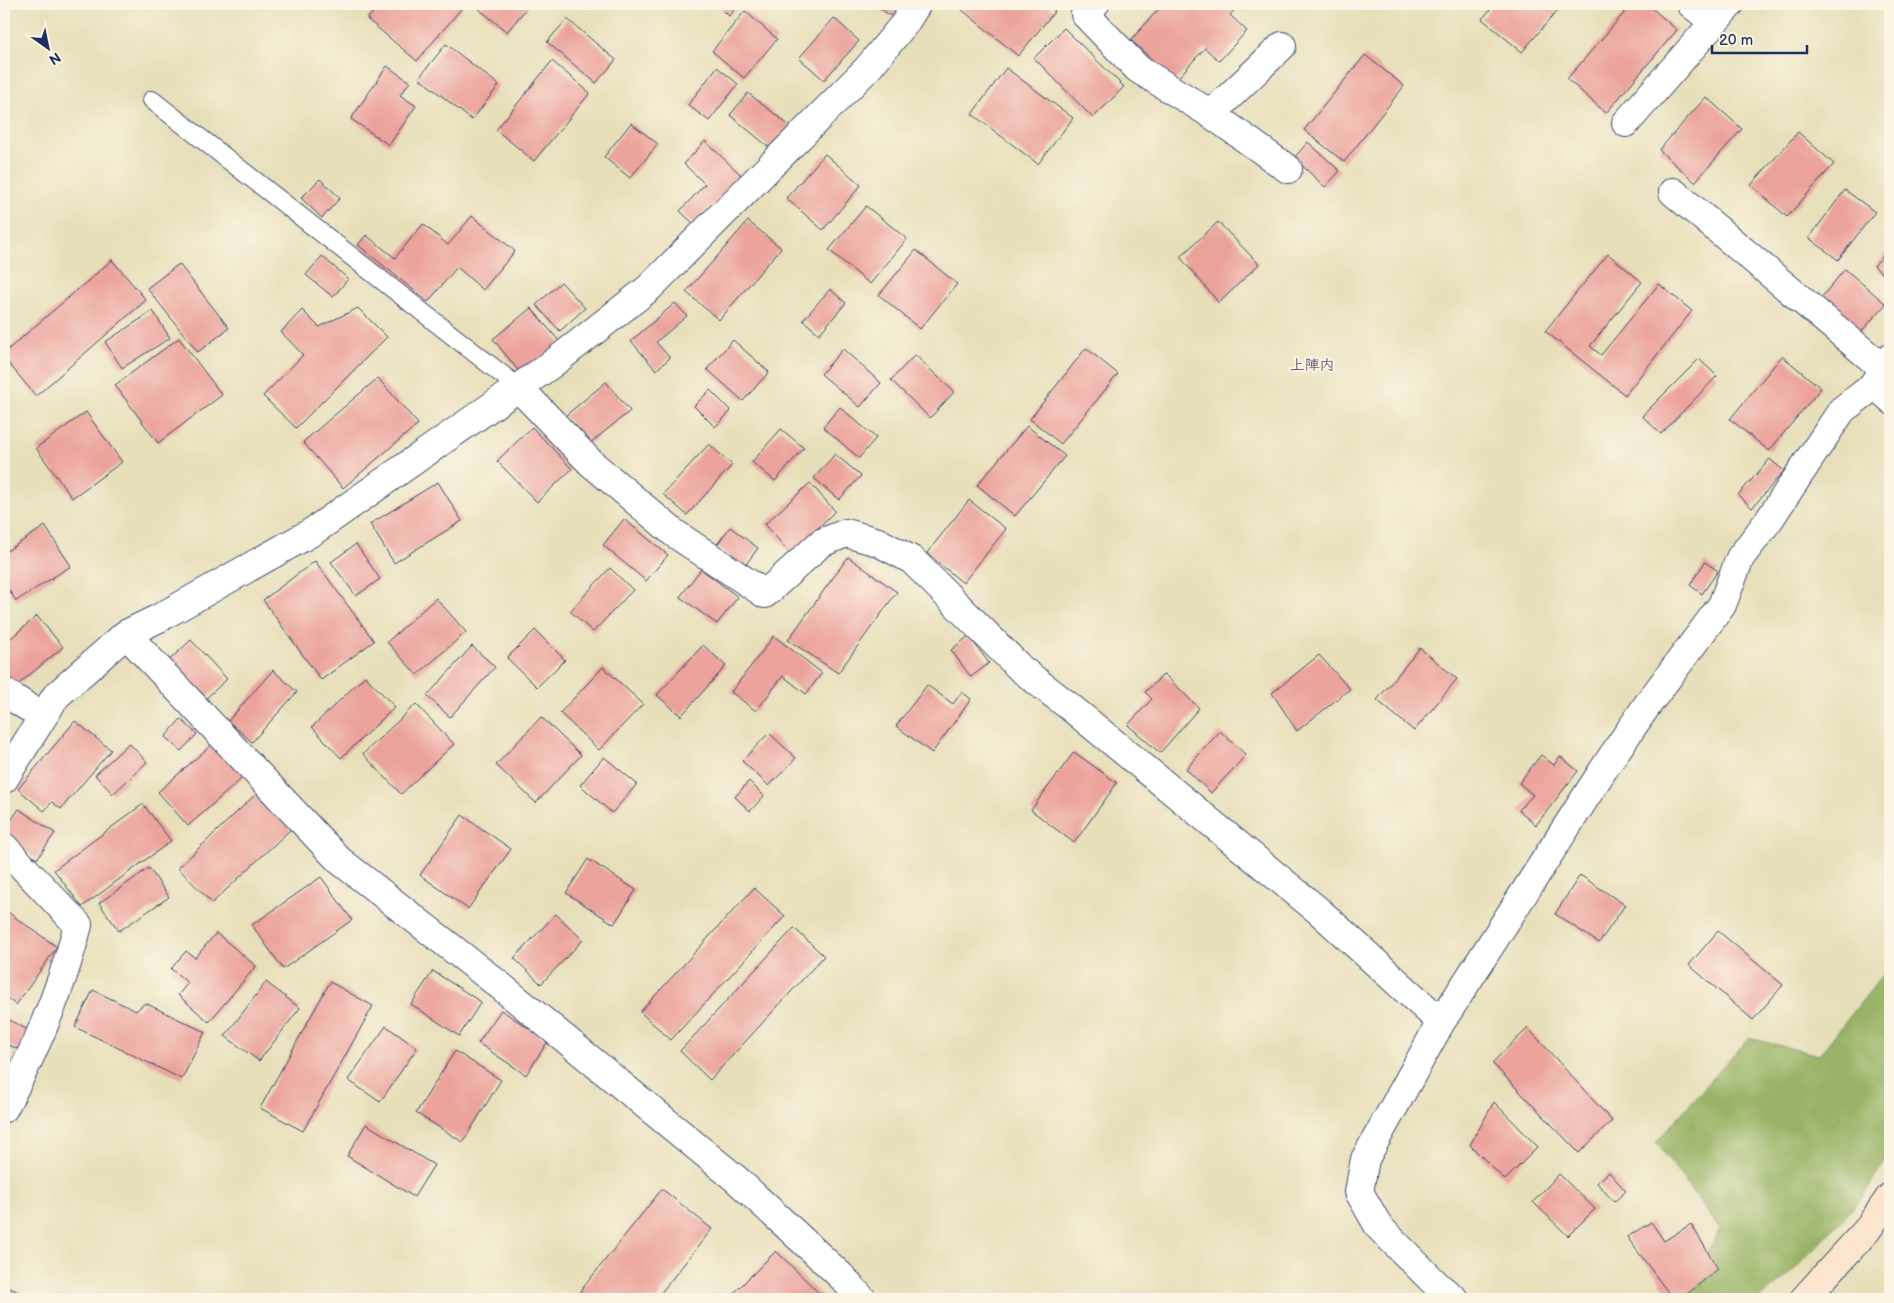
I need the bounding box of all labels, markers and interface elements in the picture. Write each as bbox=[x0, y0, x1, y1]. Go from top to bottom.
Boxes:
north arrow bbox=[22, 22, 72, 72]
scale bar bbox=[1712, 22, 1806, 54]
text: 20 m bbox=[1719, 31, 1753, 50]
text: N bbox=[46, 48, 64, 68]
district label: 上陣内 bbox=[1289, 356, 1335, 375]

